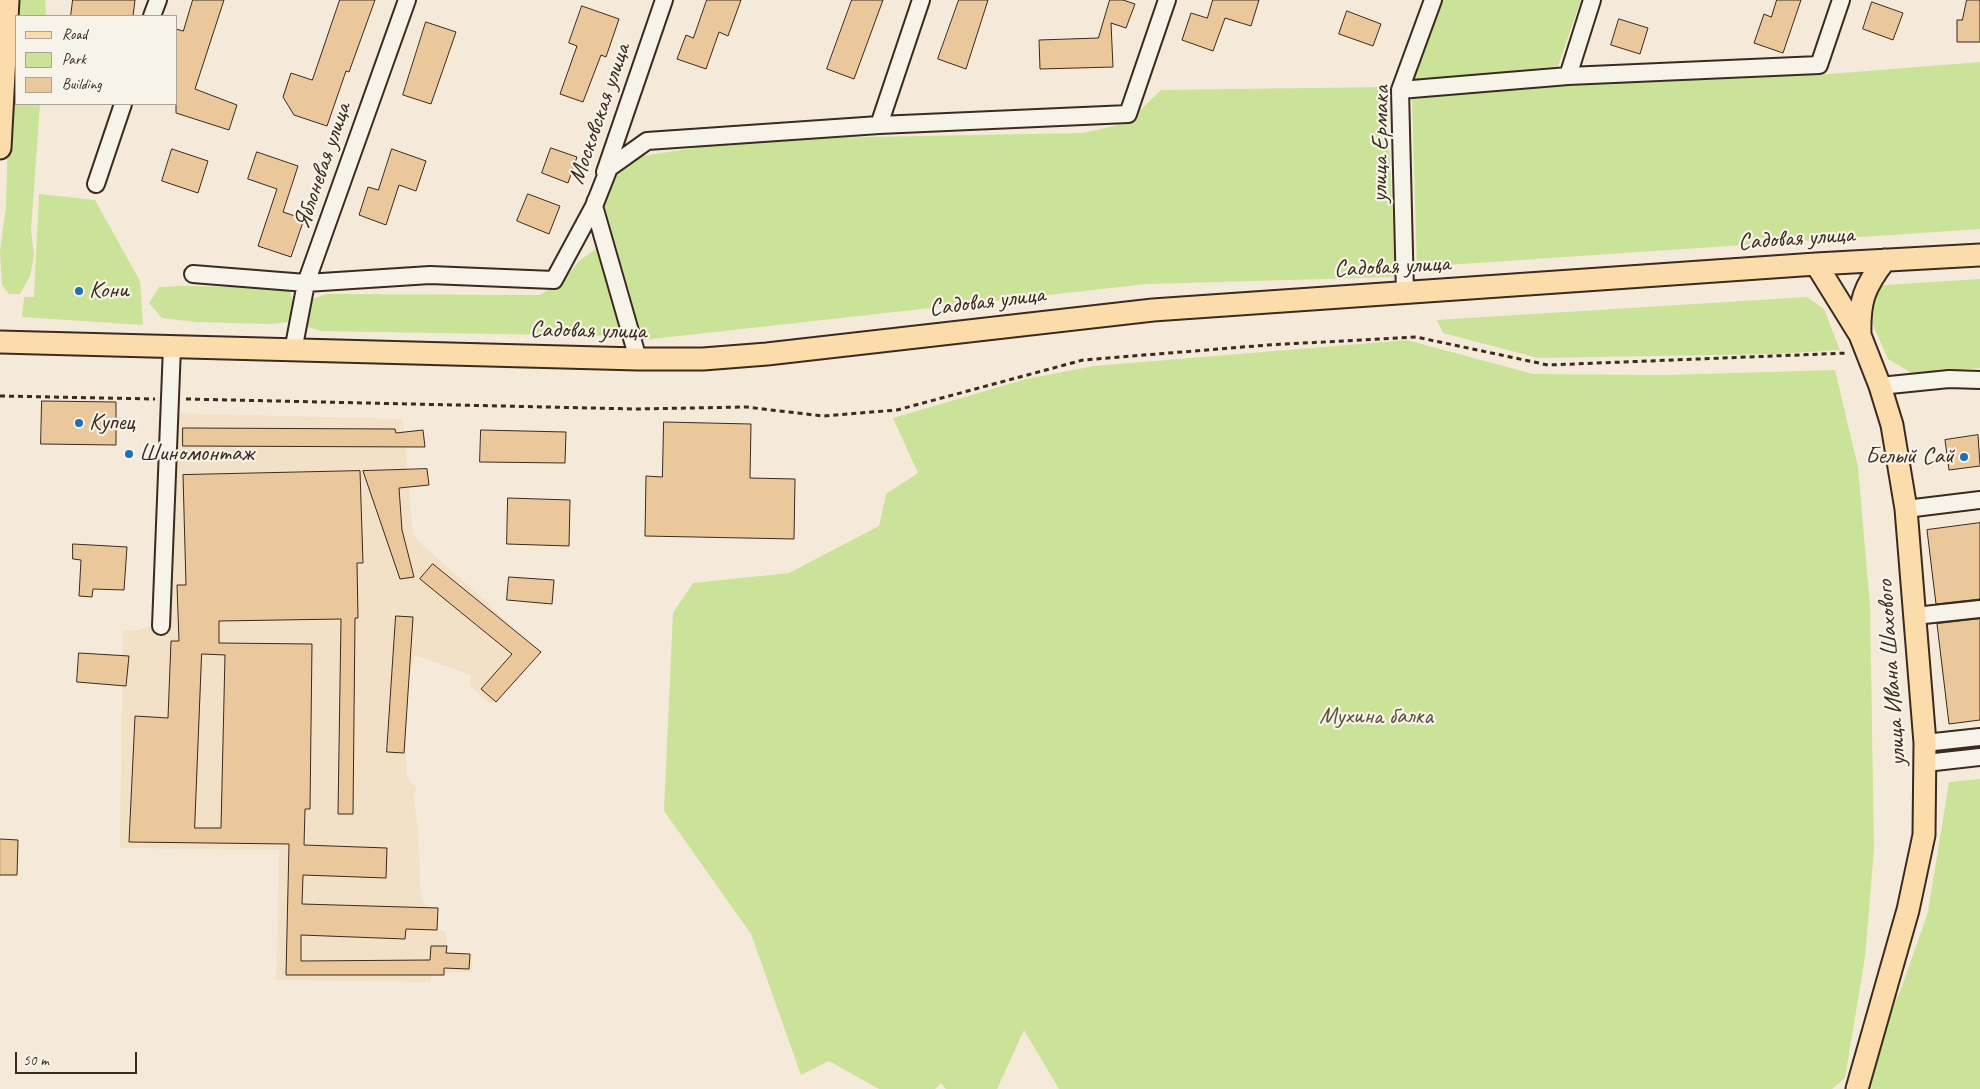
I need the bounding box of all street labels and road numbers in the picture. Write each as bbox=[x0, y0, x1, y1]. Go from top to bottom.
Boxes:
street label: Московская улица bbox=[563, 40, 637, 188]
street label: улица Ермака bbox=[1366, 85, 1396, 203]
street label: Яблоневая улица bbox=[288, 99, 358, 233]
street label: Садовая улица bbox=[1737, 221, 1855, 257]
street label: Садовая улица bbox=[1333, 250, 1451, 284]
street label: Садовая улица bbox=[927, 281, 1047, 323]
street label: Садовая улица bbox=[530, 316, 646, 346]
street label: улица Ивана Шахового bbox=[1871, 579, 1913, 767]

